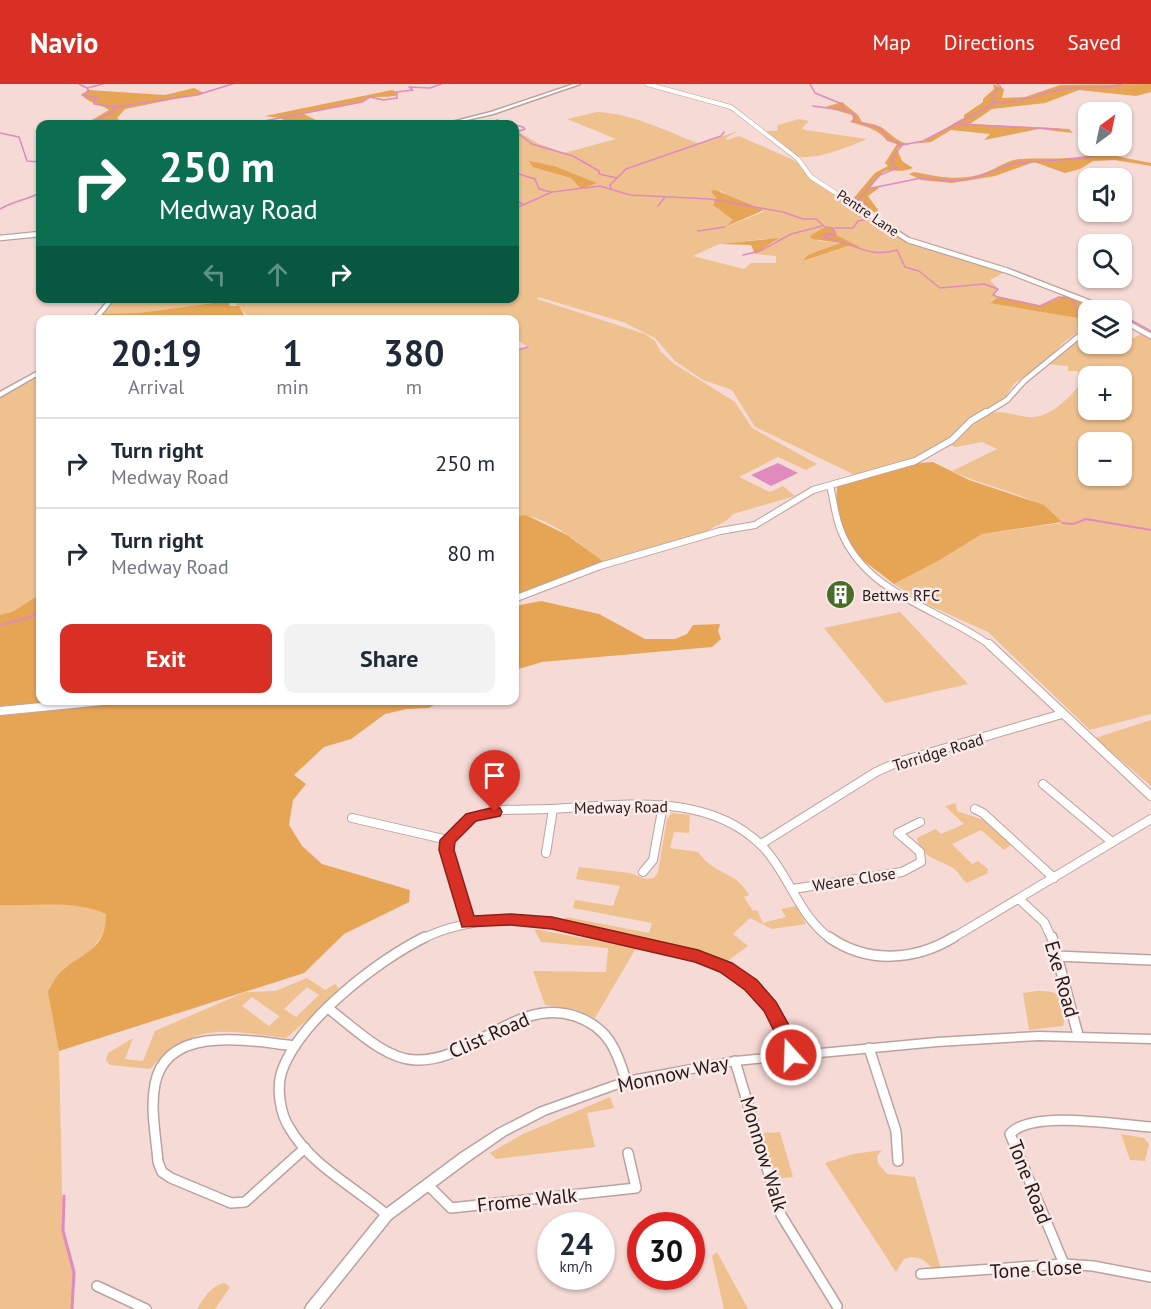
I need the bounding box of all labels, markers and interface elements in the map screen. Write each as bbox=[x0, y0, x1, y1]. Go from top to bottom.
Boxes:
text: Navio bbox=[30, 24, 98, 61]
text: Map bbox=[872, 29, 911, 56]
text: Directions bbox=[944, 29, 1035, 56]
text: Saved bbox=[1068, 29, 1121, 56]
north arrow bbox=[1078, 102, 1132, 156]
map controls bbox=[1078, 102, 1132, 486]
text: 250 m bbox=[159, 139, 275, 194]
icon: right bbox=[60, 144, 138, 222]
button: sound bbox=[1078, 168, 1132, 222]
street label: Pentre Lane bbox=[833, 186, 903, 240]
text: Medway Road bbox=[159, 192, 318, 226]
button: search bbox=[1078, 234, 1132, 288]
icon: left bbox=[198, 258, 231, 291]
icon: ahead bbox=[261, 258, 294, 291]
icon: right bbox=[324, 258, 357, 291]
button: layers bbox=[1078, 300, 1132, 354]
text: 20:19 bbox=[110, 329, 202, 376]
text: 1 bbox=[282, 329, 303, 376]
text: 380 bbox=[383, 329, 445, 376]
button: + bbox=[1078, 366, 1132, 420]
text: Arrival bbox=[128, 374, 184, 400]
text: min bbox=[276, 374, 309, 400]
text: m bbox=[406, 374, 422, 400]
button: − bbox=[1078, 432, 1132, 486]
text: Turn right bbox=[111, 436, 203, 464]
icon: right bbox=[60, 447, 93, 480]
text: 250 m bbox=[435, 449, 495, 477]
text: Medway Road bbox=[111, 464, 229, 490]
text: Turn right bbox=[111, 526, 203, 554]
icon: right bbox=[60, 537, 93, 570]
text: 80 m bbox=[447, 539, 495, 567]
text: Medway Road bbox=[111, 554, 229, 580]
building icon: Bettws RFC bbox=[825, 579, 857, 611]
place label: Bettws RFC bbox=[862, 585, 940, 605]
button: Exit bbox=[60, 624, 272, 693]
button: Share bbox=[284, 624, 495, 693]
street label: Torridge Road bbox=[890, 729, 986, 775]
pin bbox=[469, 750, 520, 812]
icon: arrive bbox=[478, 759, 511, 792]
street label: Medway Road bbox=[574, 796, 668, 818]
street label: Weare Close bbox=[811, 863, 897, 895]
street label: Exe Road bbox=[1039, 938, 1085, 1020]
street label: Clist Road bbox=[445, 1006, 533, 1064]
position arrow bbox=[759, 1023, 823, 1087]
street label: Monnow Way bbox=[615, 1049, 732, 1098]
street label: Monnow Walk bbox=[734, 1093, 794, 1215]
street label: Tone Road bbox=[1002, 1136, 1058, 1228]
street label: Frome Walk bbox=[476, 1182, 579, 1218]
speed limit sign: 30 bbox=[627, 1212, 705, 1290]
text: 24 bbox=[559, 1224, 593, 1263]
street label: Tone Close bbox=[989, 1254, 1083, 1284]
text: km/h bbox=[560, 1257, 592, 1276]

